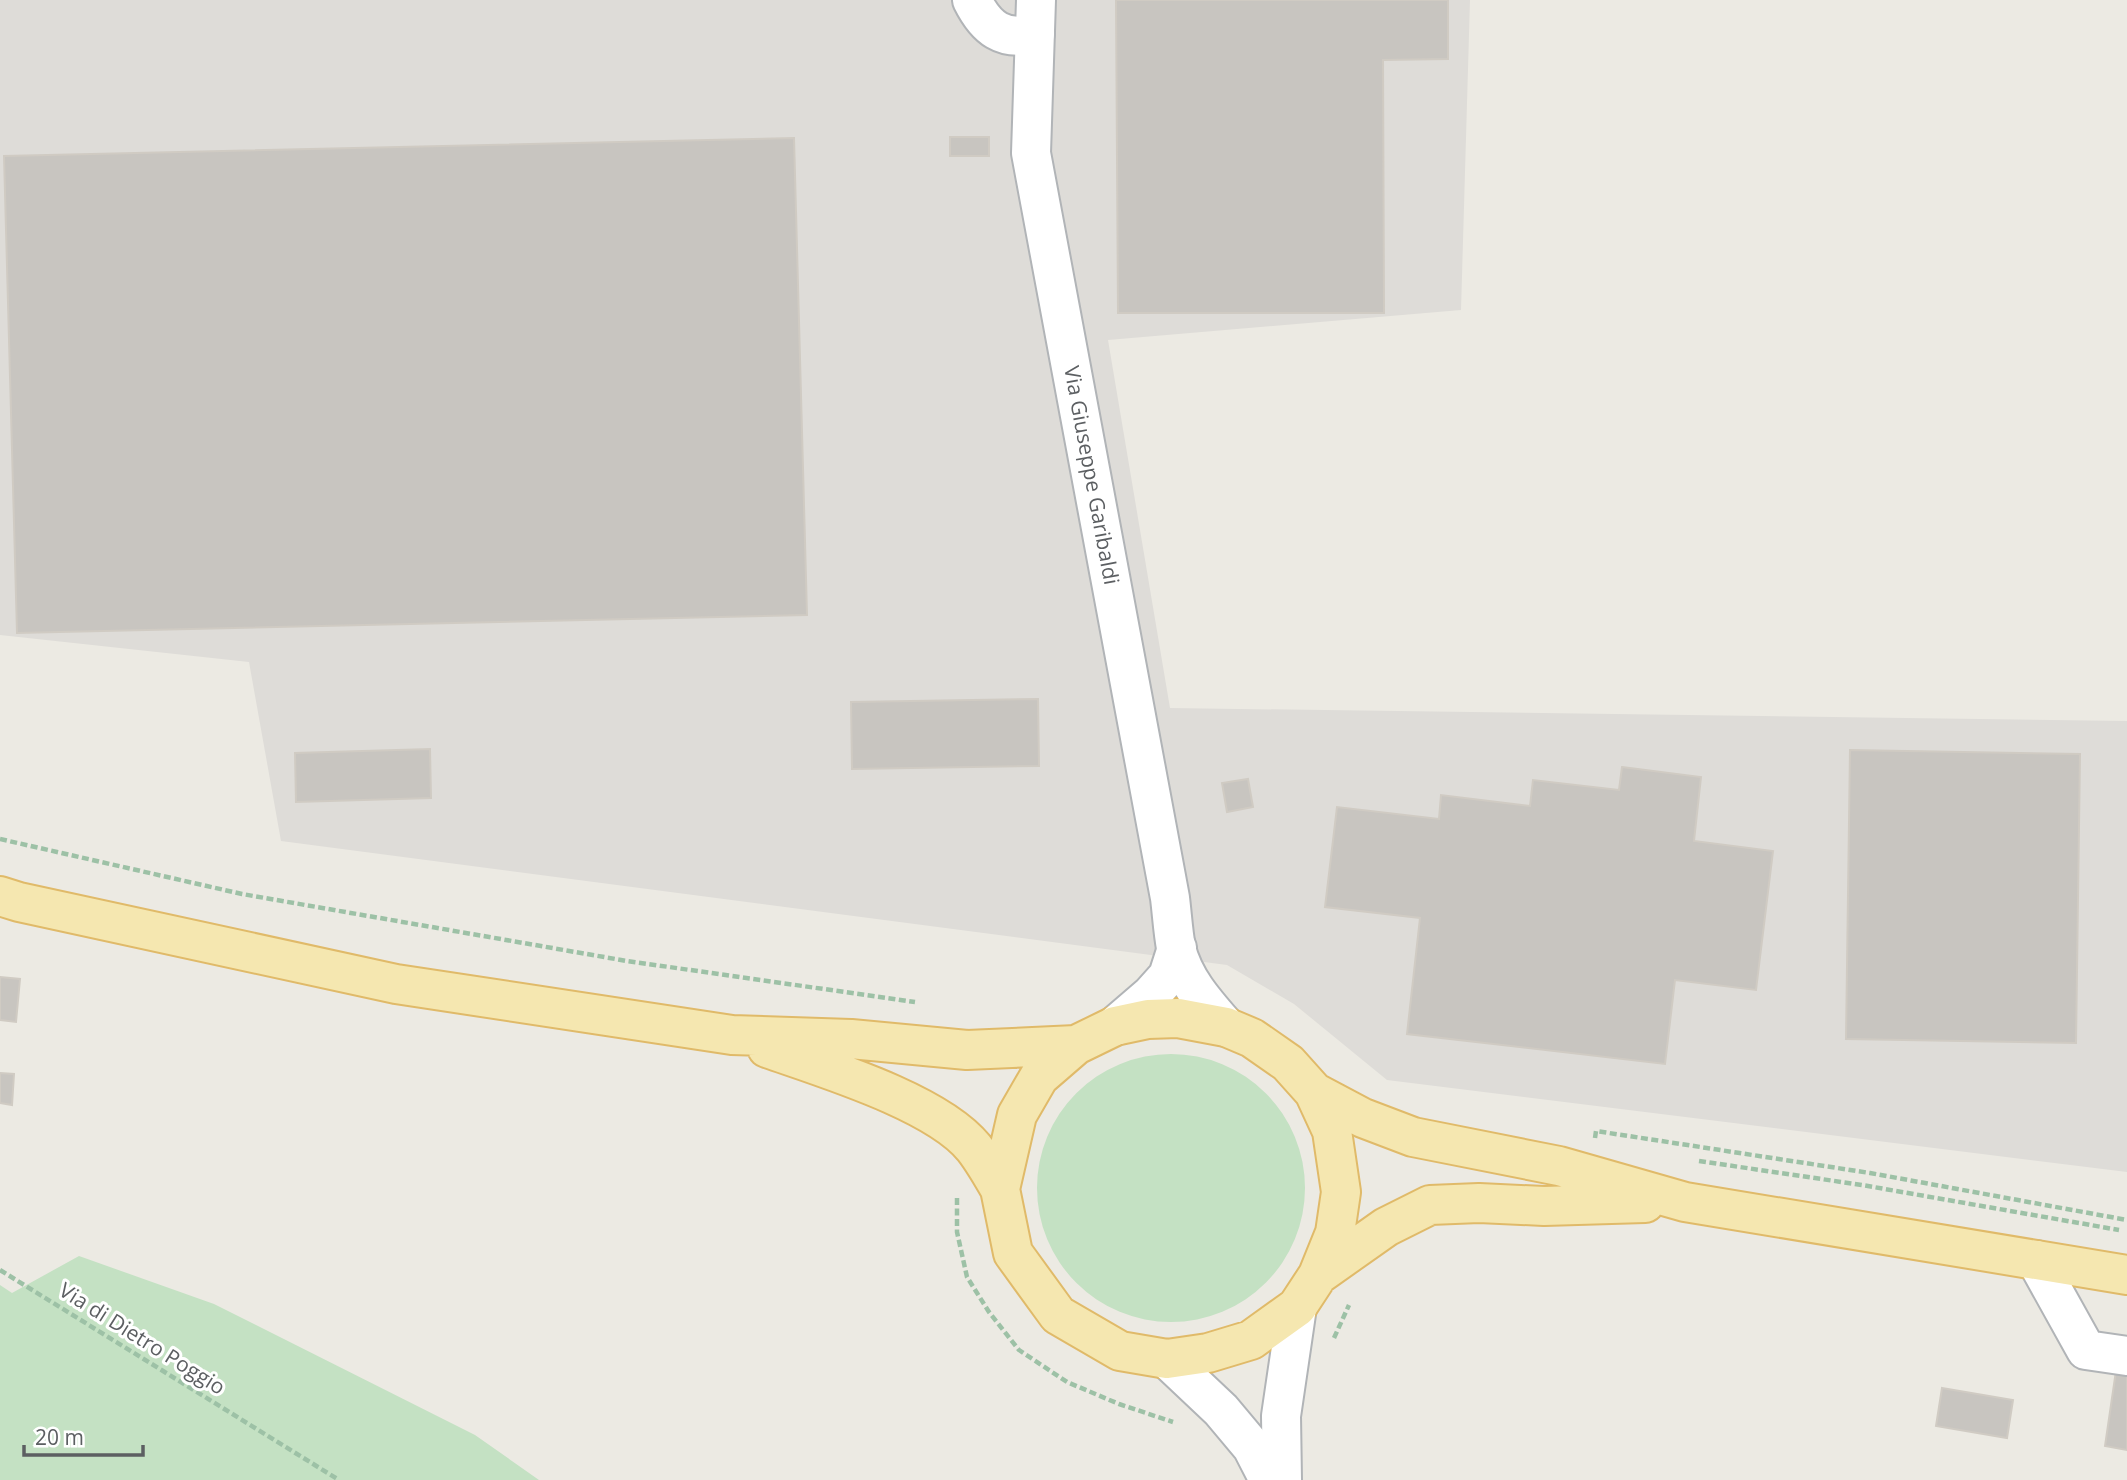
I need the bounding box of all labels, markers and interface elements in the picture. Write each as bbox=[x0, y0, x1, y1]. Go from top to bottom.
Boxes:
street label: Via Giuseppe Garibaldi bbox=[1058, 363, 1126, 587]
street label: Via di Dietro Poggio bbox=[54, 1276, 231, 1401]
scale bar bbox=[24, 1414, 144, 1458]
text: 20 m bbox=[35, 1423, 84, 1451]

